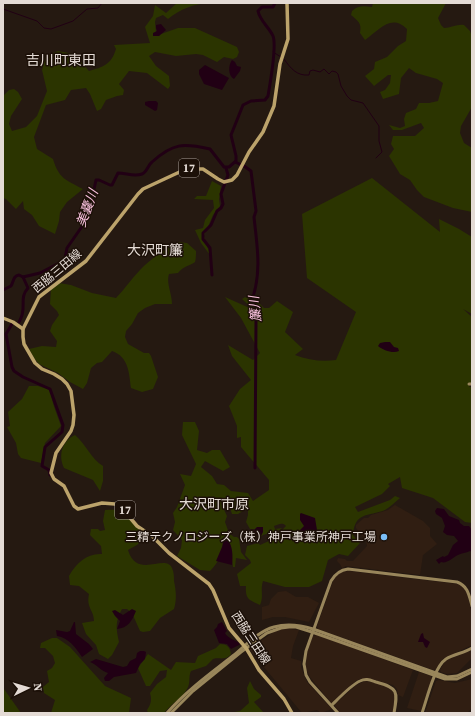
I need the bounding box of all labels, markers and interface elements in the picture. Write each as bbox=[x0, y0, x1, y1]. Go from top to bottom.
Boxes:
district label: 吉川町東田 bbox=[26, 50, 96, 70]
road number: 17 bbox=[179, 159, 199, 177]
water label: 美嚢川 bbox=[72, 185, 102, 229]
district label: 大沢町簾 bbox=[127, 240, 183, 260]
street label: 西脇三田線 bbox=[29, 246, 85, 296]
water label: 簾川 bbox=[245, 293, 265, 323]
district label: 大沢町市原 bbox=[179, 494, 249, 514]
road number: 17 bbox=[115, 501, 135, 519]
place label: 三精テクノロジーズ（株）神戸事業所神戸工場 bbox=[125, 529, 376, 545]
marker: 三精テクノロジーズ（株）神戸事業所神戸工場 bbox=[379, 532, 389, 542]
street label: 西脇三田線 bbox=[228, 608, 274, 668]
north arrow bbox=[8, 668, 48, 708]
text: N bbox=[30, 683, 45, 692]

